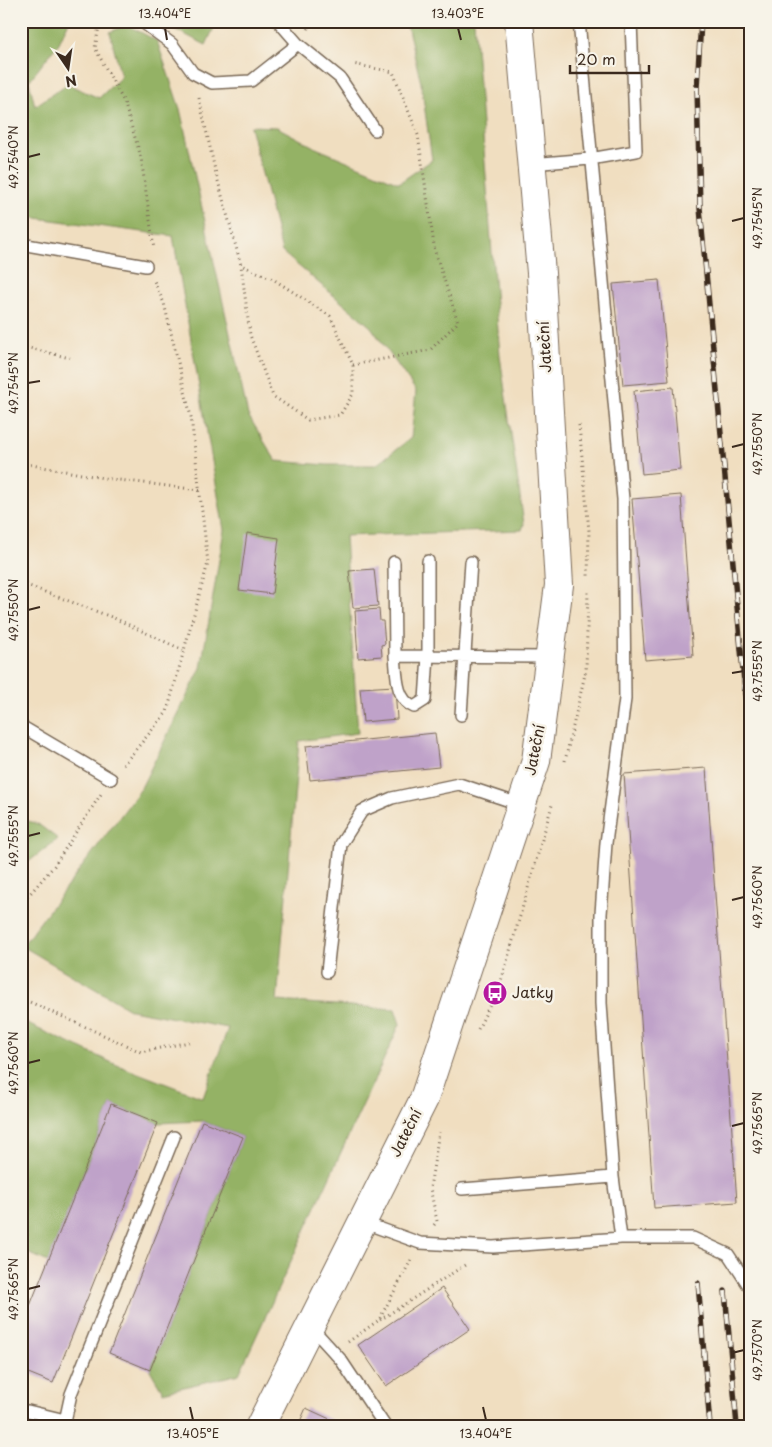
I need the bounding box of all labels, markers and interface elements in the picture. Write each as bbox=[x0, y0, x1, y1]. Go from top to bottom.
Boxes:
text: 13.404°E bbox=[139, 4, 191, 22]
text: 13.403°E bbox=[432, 4, 484, 22]
north arrow bbox=[42, 42, 92, 92]
scale bar bbox=[570, 42, 648, 74]
text: 20 m bbox=[577, 47, 616, 70]
text: N bbox=[63, 70, 79, 93]
text: 49.7540°N bbox=[4, 125, 22, 189]
text: 49.7545°N bbox=[748, 187, 766, 249]
street label: Jateční bbox=[531, 320, 556, 373]
text: 49.7545°N bbox=[4, 352, 22, 414]
text: 49.7550°N bbox=[748, 413, 766, 475]
text: 49.7550°N bbox=[4, 579, 22, 641]
text: 49.7555°N bbox=[748, 640, 766, 702]
street label: Jateční bbox=[517, 721, 550, 777]
text: 49.7555°N bbox=[4, 805, 22, 867]
text: 49.7560°N bbox=[748, 865, 766, 929]
bus stop icon: Jatky bbox=[482, 980, 508, 1006]
place label: Jatky bbox=[512, 980, 554, 1003]
text: 49.7560°N bbox=[4, 1031, 22, 1095]
text: 49.7565°N bbox=[748, 1092, 766, 1154]
street label: Jateční bbox=[383, 1103, 427, 1161]
text: 49.7565°N bbox=[4, 1258, 22, 1320]
text: 49.7570°N bbox=[748, 1319, 766, 1381]
text: 13.405°E bbox=[167, 1424, 219, 1442]
text: 13.404°E bbox=[460, 1424, 512, 1442]

